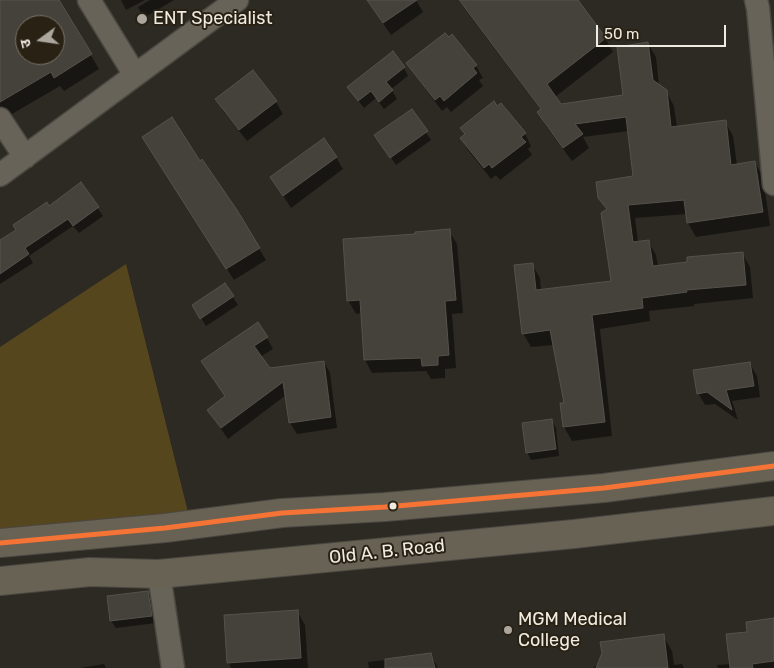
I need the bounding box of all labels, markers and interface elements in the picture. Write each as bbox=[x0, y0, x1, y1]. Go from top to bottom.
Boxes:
place label: ENT Specialist bbox=[153, 8, 272, 30]
marker: ENT Specialist bbox=[135, 12, 149, 26]
north arrow bbox=[15, 15, 65, 65]
scale bar bbox=[599, 15, 729, 47]
text: 50 m bbox=[604, 25, 639, 43]
text: उ bbox=[17, 37, 35, 50]
unlabelled marker bbox=[388, 501, 398, 511]
street label: Old A. B. Road bbox=[328, 535, 446, 569]
place label: MGM Medical College bbox=[518, 609, 627, 652]
marker: MGM Medical College bbox=[502, 624, 514, 636]

